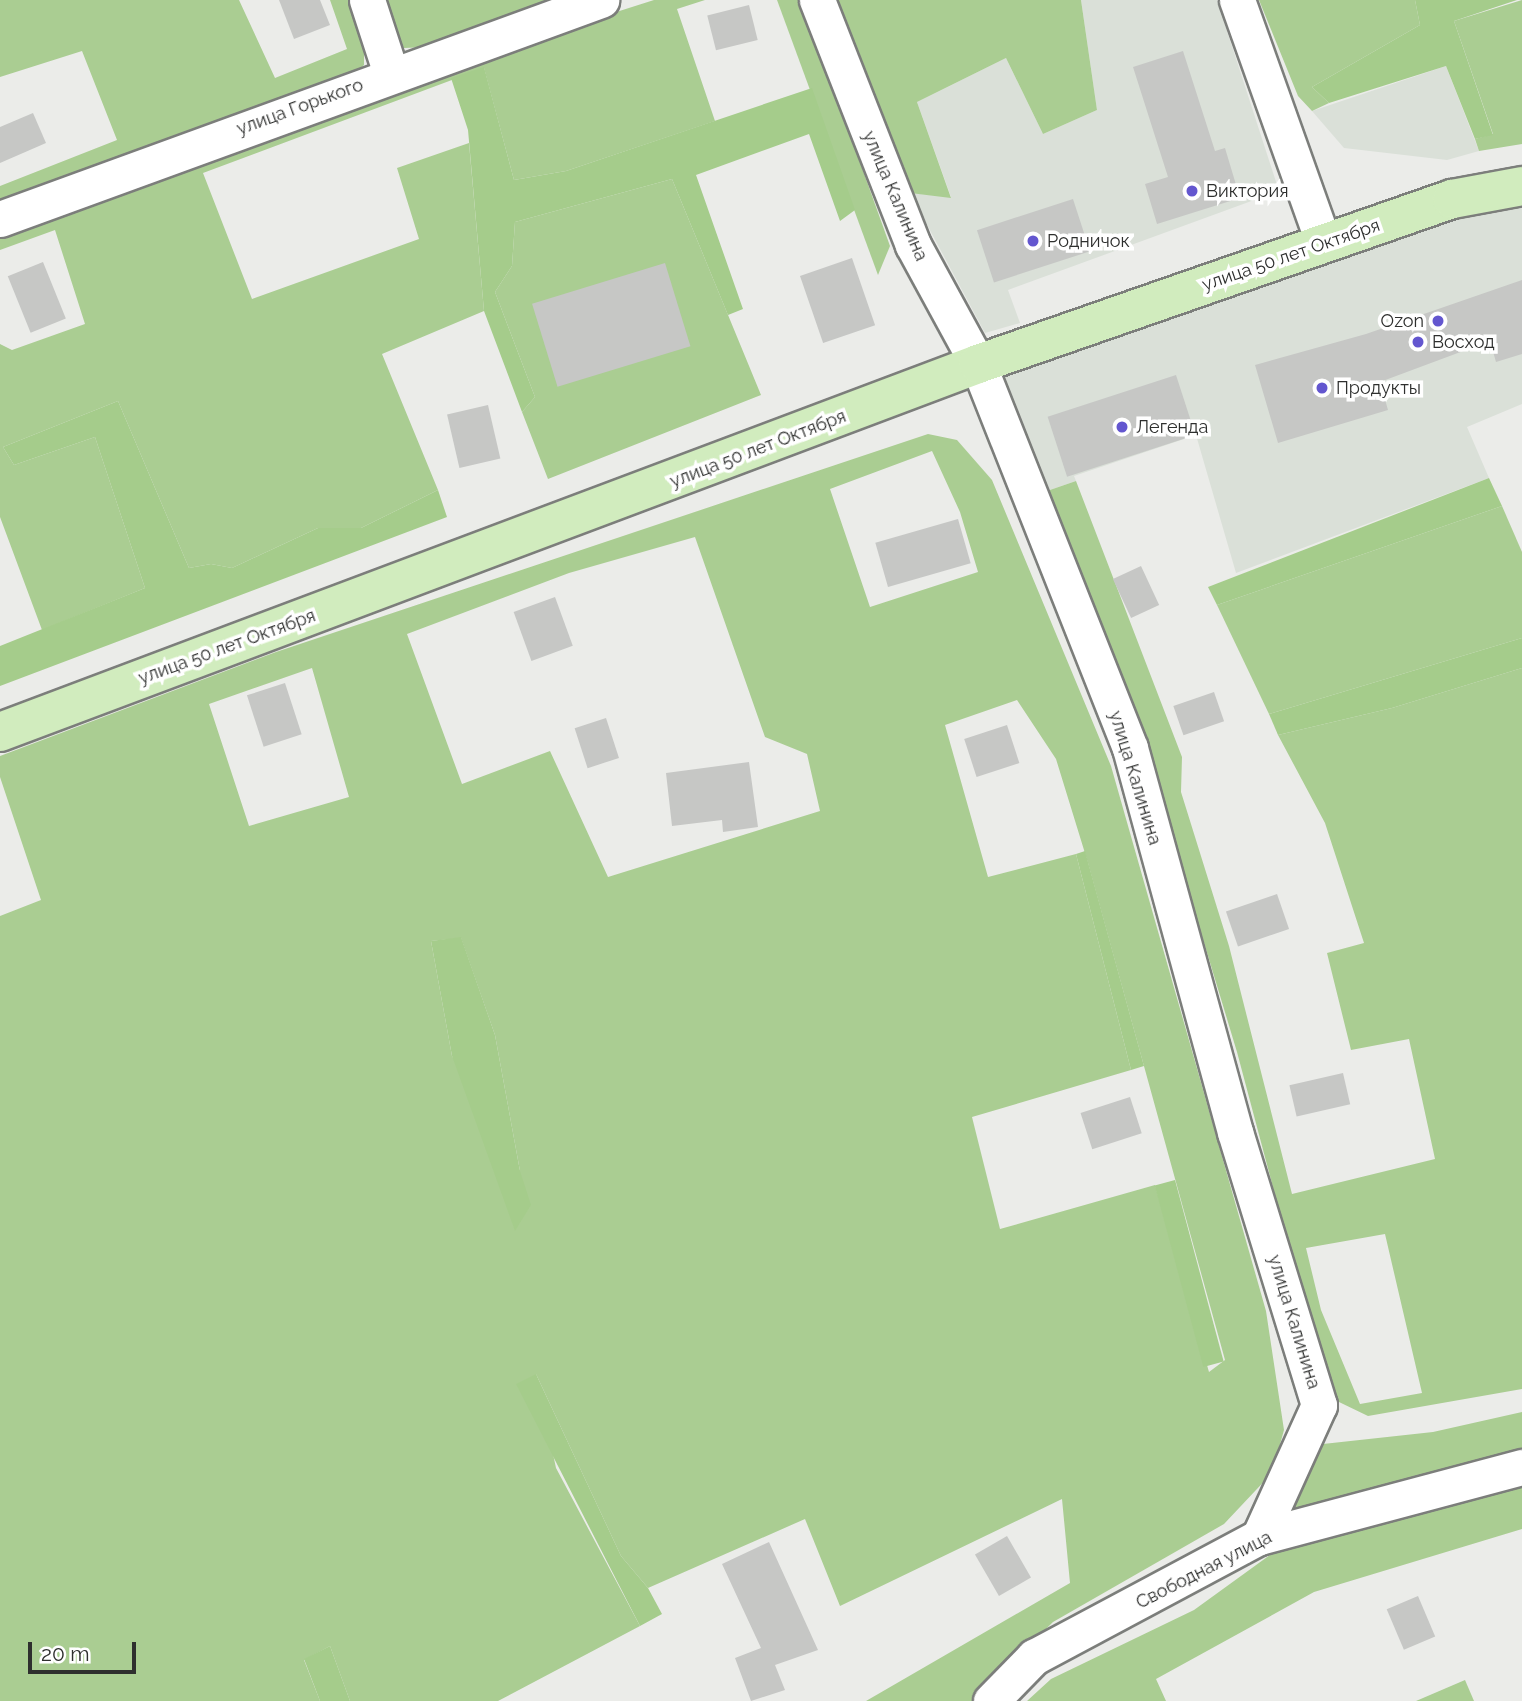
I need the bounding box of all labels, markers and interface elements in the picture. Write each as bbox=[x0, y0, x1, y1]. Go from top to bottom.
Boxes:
street label: улица Горького bbox=[234, 74, 366, 140]
street label: улица Калинина bbox=[858, 128, 932, 264]
place label: Виктория bbox=[1206, 180, 1288, 202]
marker: Виктория bbox=[1184, 183, 1200, 199]
street label: улица 50 лет Октября bbox=[1199, 214, 1383, 296]
place label: Родничок bbox=[1047, 230, 1130, 252]
marker: Родничок bbox=[1025, 233, 1041, 249]
place label: Ozon bbox=[1381, 310, 1424, 332]
marker: Ozon bbox=[1430, 313, 1446, 329]
place label: Восход bbox=[1432, 331, 1495, 353]
marker: Восход bbox=[1410, 334, 1426, 350]
place label: Продукты bbox=[1336, 377, 1421, 399]
marker: Продукты bbox=[1314, 380, 1330, 396]
street label: улица 50 лет Октября bbox=[667, 405, 849, 493]
place label: Легенда bbox=[1136, 416, 1208, 438]
marker: Легенда bbox=[1114, 419, 1130, 435]
street label: улица 50 лет Октября bbox=[136, 605, 318, 689]
street label: улица Калинина bbox=[1104, 708, 1166, 848]
street label: улица Калинина bbox=[1263, 1252, 1325, 1392]
street label: Свободная улица bbox=[1132, 1526, 1276, 1614]
scale bar bbox=[32, 1628, 140, 1672]
text: 20 m bbox=[41, 1641, 89, 1666]

